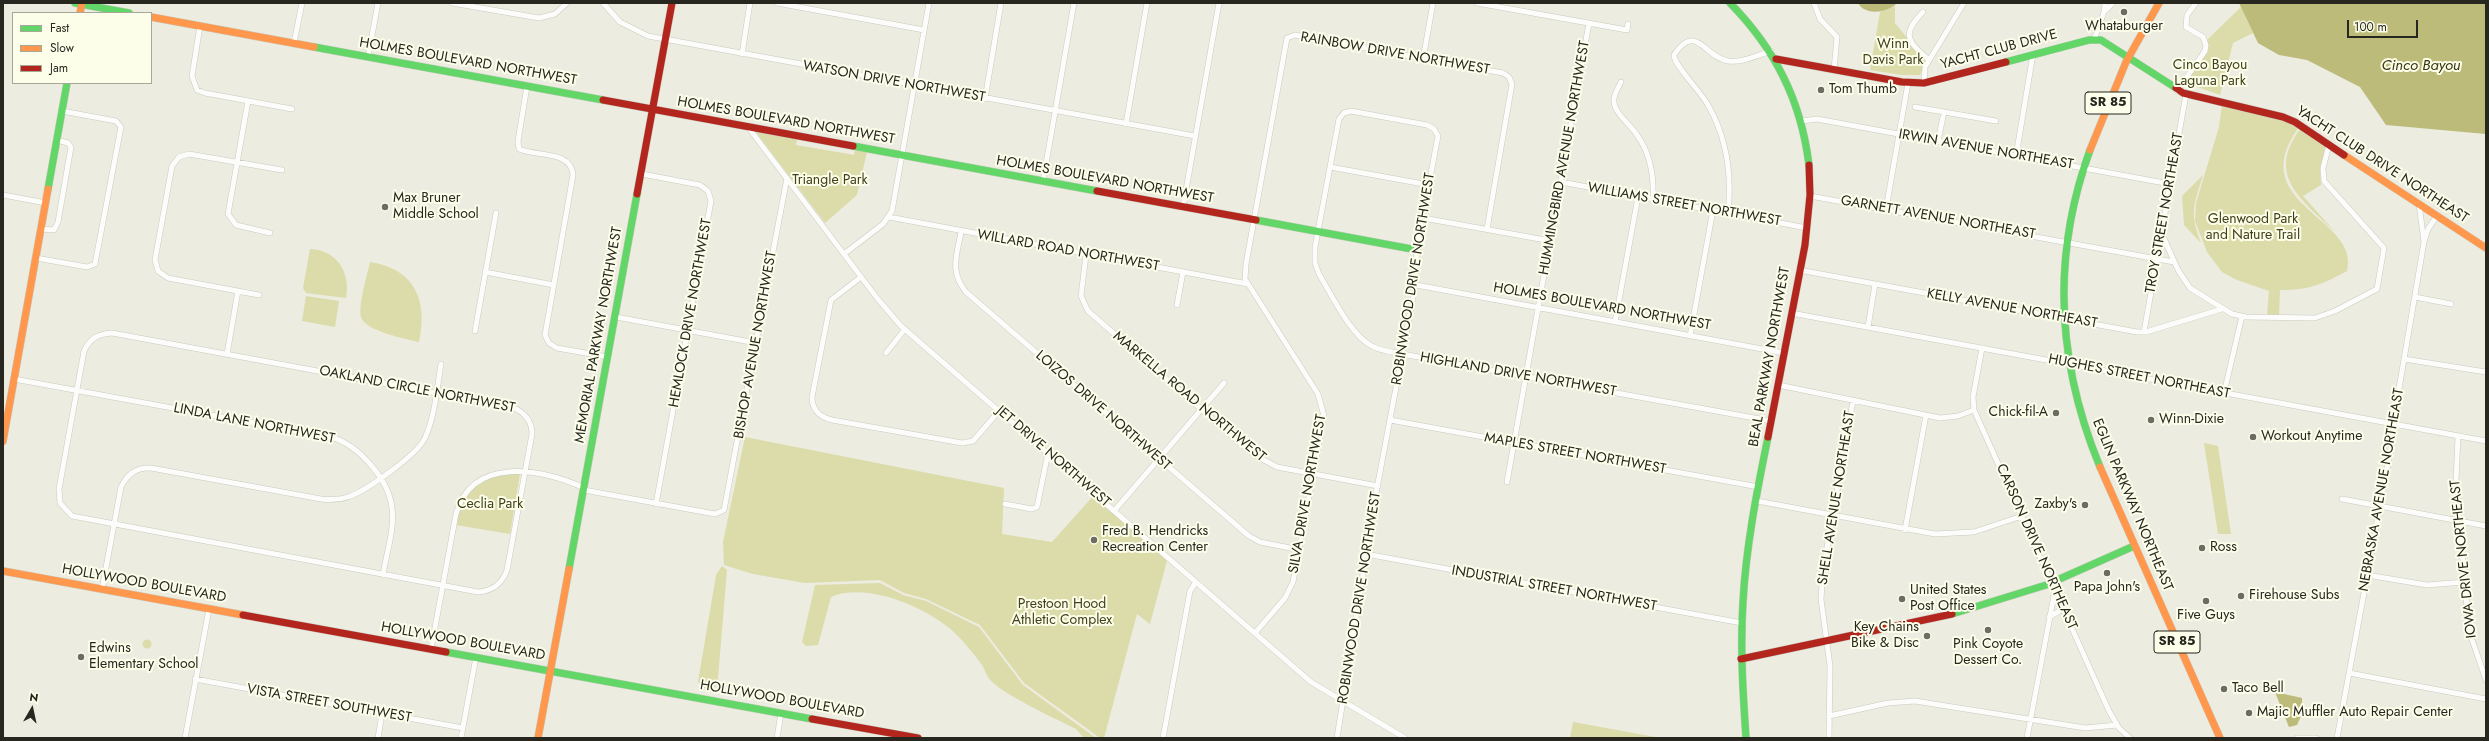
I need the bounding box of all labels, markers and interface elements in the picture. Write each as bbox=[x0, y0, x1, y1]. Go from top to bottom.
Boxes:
marker: Whataburger bbox=[2119, 7, 2129, 17]
legend bbox=[12, 12, 152, 84]
scale bar bbox=[2349, 12, 2420, 38]
text: 100 m bbox=[2354, 18, 2387, 36]
text: Fast bbox=[50, 19, 69, 37]
place label: Whataburger bbox=[2085, 19, 2163, 35]
street label: YACHT CLUB DRIVE bbox=[1939, 26, 2059, 74]
street label: RAINBOW DRIVE NORTHWEST bbox=[1299, 29, 1491, 79]
street label: HOLMES BOULEVARD NORTHWEST bbox=[358, 35, 578, 89]
park label: Winn Davis Park bbox=[1863, 37, 1923, 70]
text: Slow bbox=[50, 39, 74, 57]
street label: HUMMINGBIRD AVENUE NORTHWEST bbox=[1536, 40, 1594, 276]
water label: Cinco Bayou bbox=[2382, 57, 2460, 75]
street label: WATSON DRIVE NORTHWEST bbox=[801, 58, 987, 106]
park label: Cinco Bayou Laguna Park bbox=[2173, 58, 2247, 90]
text: Jam bbox=[50, 59, 68, 77]
place label: Tom Thumb bbox=[1829, 82, 1897, 98]
marker: Tom Thumb bbox=[1816, 85, 1826, 95]
road number: SR 85 bbox=[2085, 92, 2131, 114]
street label: HOLMES BOULEVARD NORTHWEST bbox=[676, 94, 896, 148]
street label: YACHT CLUB DRIVE NORTHEAST bbox=[2293, 103, 2471, 227]
street label: IRWIN AVENUE NORTHEAST bbox=[1897, 126, 2075, 174]
street label: TROY STREET NORTHEAST bbox=[2143, 131, 2187, 295]
street label: HOLMES BOULEVARD NORTHWEST bbox=[995, 153, 1215, 207]
street label: ROBINWOOD DRIVE NORTHWEST bbox=[1389, 172, 1439, 386]
park label: Triangle Park bbox=[792, 173, 868, 189]
street label: WILLIAMS STREET NORTHWEST bbox=[1586, 180, 1782, 230]
place label: Max Bruner Middle School bbox=[393, 191, 479, 224]
street label: GARNETT AVENUE NORTHEAST bbox=[1839, 193, 2037, 243]
marker: Max Bruner Middle School bbox=[380, 202, 390, 212]
park label: Glenwood Park and Nature Trail bbox=[2206, 212, 2300, 244]
street label: HEMLOCK DRIVE NORTHWEST bbox=[666, 217, 716, 409]
street label: MEMORIAL PARKWAY NORTHWEST bbox=[572, 226, 626, 444]
street label: WILLARD ROAD NORTHWEST bbox=[976, 227, 1160, 275]
street label: BISHOP AVENUE NORTHWEST bbox=[731, 250, 781, 440]
street label: BEAL PARKWAY NORTHWEST bbox=[1746, 266, 1794, 448]
street label: HOLMES BOULEVARD NORTHWEST bbox=[1492, 280, 1712, 334]
street label: KELLY AVENUE NORTHEAST bbox=[1925, 286, 2099, 332]
street label: MARKELLA ROAD NORTHWEST bbox=[1109, 328, 1269, 466]
street label: LOIZOS DRIVE NORTHWEST bbox=[1032, 348, 1174, 474]
street label: HIGHLAND DRIVE NORTHWEST bbox=[1419, 349, 1617, 401]
street label: HUGHES STREET NORTHEAST bbox=[2047, 351, 2231, 403]
street label: OAKLAND CIRCLE NORTHWEST bbox=[318, 363, 516, 417]
street label: NEBRASKA AVENUE NORTHEAST bbox=[2356, 387, 2408, 593]
street label: LINDA LANE NORTHWEST bbox=[172, 400, 336, 448]
street label: JET DRIVE NORTHWEST bbox=[993, 403, 1113, 511]
place label: Chick-fil-A bbox=[1989, 405, 2048, 421]
marker: Chick-fil-A bbox=[2051, 408, 2061, 418]
street label: SHELL AVENUE NORTHEAST bbox=[1815, 410, 1859, 586]
place label: Winn-Dixie bbox=[2159, 412, 2224, 428]
street label: SILVA DRIVE NORTHWEST bbox=[1286, 413, 1330, 575]
marker: Winn-Dixie bbox=[2146, 415, 2156, 425]
street label: EGLIN PARKWAY NORTHEAST bbox=[2088, 416, 2176, 594]
place label: Workout Anytime bbox=[2261, 429, 2362, 445]
street label: MAPLES STREET NORTHWEST bbox=[1483, 430, 1667, 478]
marker: Workout Anytime bbox=[2248, 432, 2258, 442]
street label: CARSON DRIVE NORTHEAST bbox=[1992, 462, 2080, 632]
street label: IOWA DRIVE NORTHEAST bbox=[2447, 479, 2481, 639]
street label: ROBINWOOD DRIVE NORTHWEST bbox=[1335, 491, 1385, 705]
park label: Ceclia Park bbox=[457, 497, 523, 513]
place label: Zaxby's bbox=[2035, 497, 2077, 513]
marker: Zaxby's bbox=[2080, 500, 2090, 510]
place label: Fred B. Hendricks Recreation Center bbox=[1102, 524, 1208, 556]
marker: Fred B. Hendricks Recreation Center bbox=[1089, 535, 1099, 545]
place label: Ross bbox=[2210, 540, 2237, 556]
marker: Ross bbox=[2197, 543, 2207, 553]
street label: HOLLYWOOD BOULEVARD bbox=[61, 561, 227, 607]
street label: INDUSTRIAL STREET NORTHWEST bbox=[1450, 563, 1658, 615]
marker: Papa John's bbox=[2102, 568, 2112, 578]
place label: Papa John's bbox=[2074, 580, 2140, 596]
place label: United States Post Office bbox=[1910, 583, 1986, 616]
place label: Firehouse Subs bbox=[2249, 588, 2339, 604]
marker: Firehouse Subs bbox=[2236, 591, 2246, 601]
marker: United States Post Office bbox=[1897, 594, 1907, 604]
marker: Five Guys bbox=[2201, 596, 2211, 606]
park label: Prestoon Hood Athletic Complex bbox=[1012, 597, 1112, 630]
place label: Five Guys bbox=[2177, 608, 2235, 624]
street label: HOLLYWOOD BOULEVARD bbox=[380, 619, 546, 665]
place label: Key Chains Bike & Disc bbox=[1851, 620, 1919, 652]
marker: Pink Coyote Dessert Co. bbox=[1983, 625, 1993, 635]
marker: Key Chains Bike & Disc bbox=[1922, 631, 1932, 641]
road number: SR 85 bbox=[2154, 631, 2200, 653]
place label: Pink Coyote Dessert Co. bbox=[1953, 637, 2023, 670]
place label: Edwins Elementary School bbox=[89, 641, 199, 674]
marker: Edwins Elementary School bbox=[76, 652, 86, 662]
street label: HOLLYWOOD BOULEVARD bbox=[699, 677, 865, 723]
street label: VISTA STREET SOUTHWEST bbox=[245, 681, 413, 727]
place label: Taco Bell bbox=[2232, 681, 2284, 697]
marker: Taco Bell bbox=[2219, 684, 2229, 694]
north arrow bbox=[12, 689, 52, 729]
text: N bbox=[28, 689, 39, 706]
place label: Majic Muffler Auto Repair Center bbox=[2257, 705, 2453, 721]
marker: Majic Muffler Auto Repair Center bbox=[2244, 708, 2254, 718]

